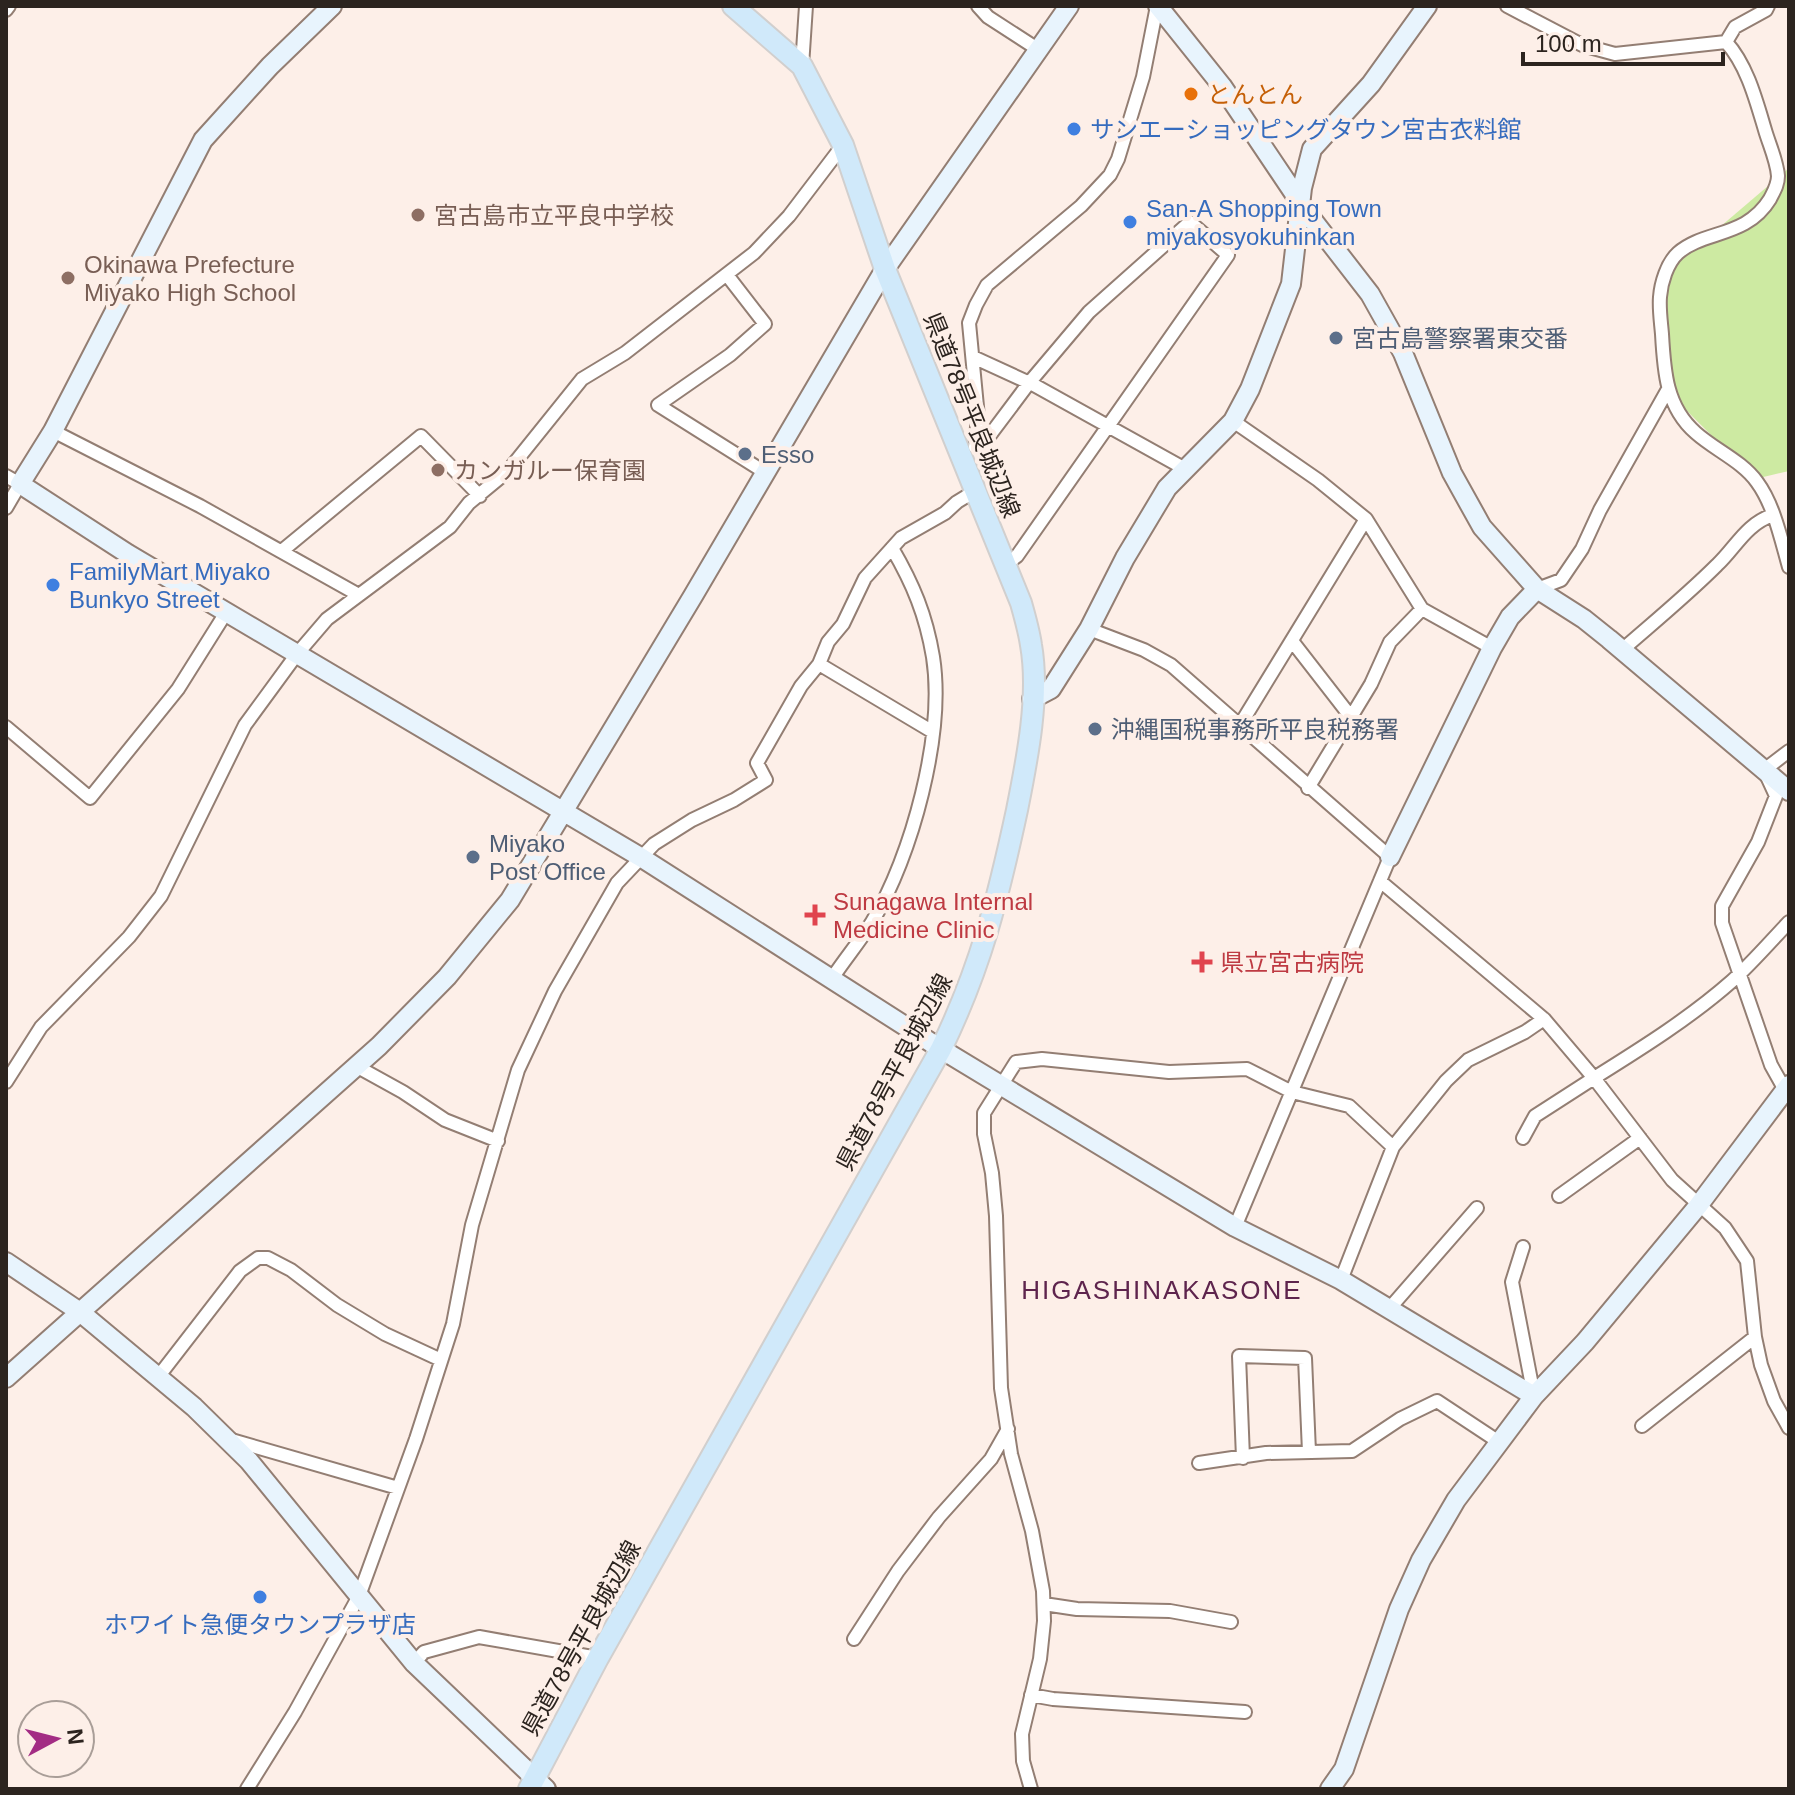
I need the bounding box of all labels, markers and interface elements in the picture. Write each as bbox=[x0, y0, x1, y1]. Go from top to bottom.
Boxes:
scale bar bbox=[1523, 16, 1723, 66]
text: 100 m bbox=[1535, 30, 1602, 57]
place label: とんとん bbox=[1207, 81, 1303, 108]
marker: とんとん bbox=[1182, 85, 1200, 103]
place label: サンエーショッピングタウン宮古衣料館 bbox=[1090, 116, 1522, 143]
marker: サンエーショッピングタウン宮古衣料館 bbox=[1065, 120, 1083, 138]
place label: San-A Shopping Town miyakosyokuhinkan bbox=[1146, 195, 1382, 250]
place label: 宮古島市立平良中学校 bbox=[434, 202, 674, 229]
marker: 宮古島市立平良中学校 bbox=[409, 206, 427, 224]
marker: San-A Shopping Town miyakosyokuhinkan bbox=[1121, 213, 1139, 231]
place label: Okinawa Prefecture Miyako High School bbox=[84, 251, 296, 306]
marker: Okinawa Prefecture Miyako High School bbox=[59, 269, 77, 287]
street label: 県道78号平良城辺線 bbox=[919, 309, 1025, 521]
place label: 宮古島警察署東交番 bbox=[1352, 325, 1568, 352]
marker: 宮古島警察署東交番 bbox=[1327, 329, 1345, 347]
place label: Esso bbox=[761, 441, 814, 468]
marker: Esso bbox=[736, 445, 754, 463]
place label: カンガルー保育園 bbox=[454, 457, 646, 484]
marker: カンガルー保育園 bbox=[429, 461, 447, 479]
place label: FamilyMart Miyako Bunkyo Street bbox=[69, 558, 270, 613]
marker: FamilyMart Miyako Bunkyo Street bbox=[44, 576, 62, 594]
place label: 沖縄国税事務所平良税務署 bbox=[1111, 716, 1399, 743]
marker: 沖縄国税事務所平良税務署 bbox=[1086, 720, 1104, 738]
place label: Miyako Post Office bbox=[489, 830, 606, 885]
marker: Miyako Post Office bbox=[464, 848, 482, 866]
place label: Sunagawa Internal Medicine Clinic bbox=[833, 888, 1033, 943]
marker: Sunagawa Internal Medicine Clinic bbox=[804, 904, 826, 926]
place label: 県立宮古病院 bbox=[1220, 949, 1364, 976]
marker: 県立宮古病院 bbox=[1191, 951, 1213, 973]
street label: 県道78号平良城辺線 bbox=[831, 969, 957, 1175]
district label: HIGASHINAKASONE bbox=[1021, 1275, 1303, 1305]
street label: 県道78号平良城辺線 bbox=[516, 1536, 646, 1740]
marker: ホワイト急便タウンプラザ店 bbox=[251, 1588, 269, 1606]
place label: ホワイト急便タウンプラザ店 bbox=[104, 1611, 416, 1638]
north arrow bbox=[16, 1699, 96, 1779]
text: N bbox=[62, 1727, 89, 1746]

